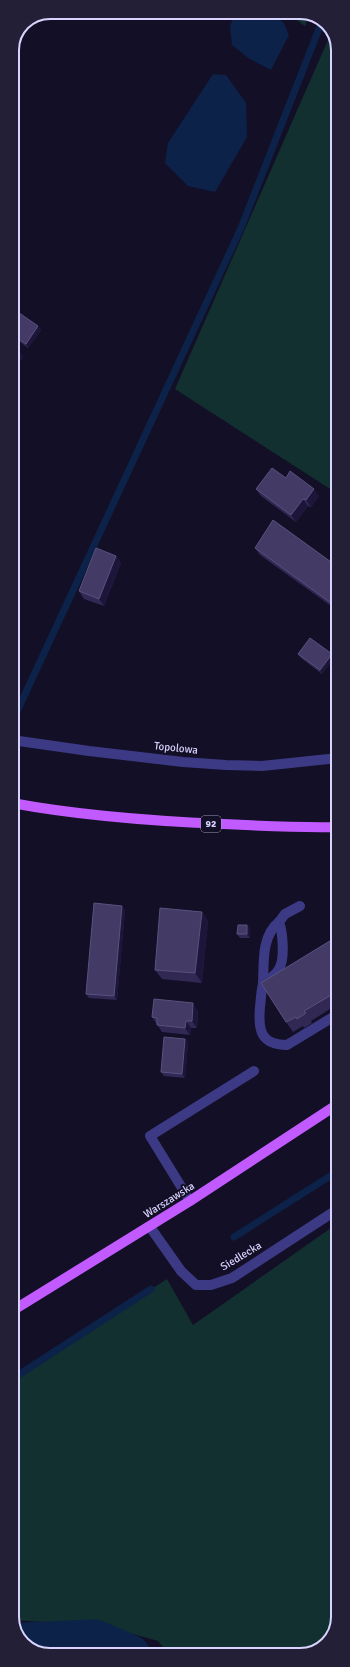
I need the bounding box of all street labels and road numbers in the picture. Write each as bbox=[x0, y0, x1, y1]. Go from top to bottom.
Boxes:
street label: Topolowa bbox=[153, 739, 199, 757]
road number: 92 bbox=[201, 816, 221, 832]
street label: Warszawska bbox=[141, 1179, 197, 1221]
street label: Siedlecka bbox=[218, 1239, 264, 1273]

